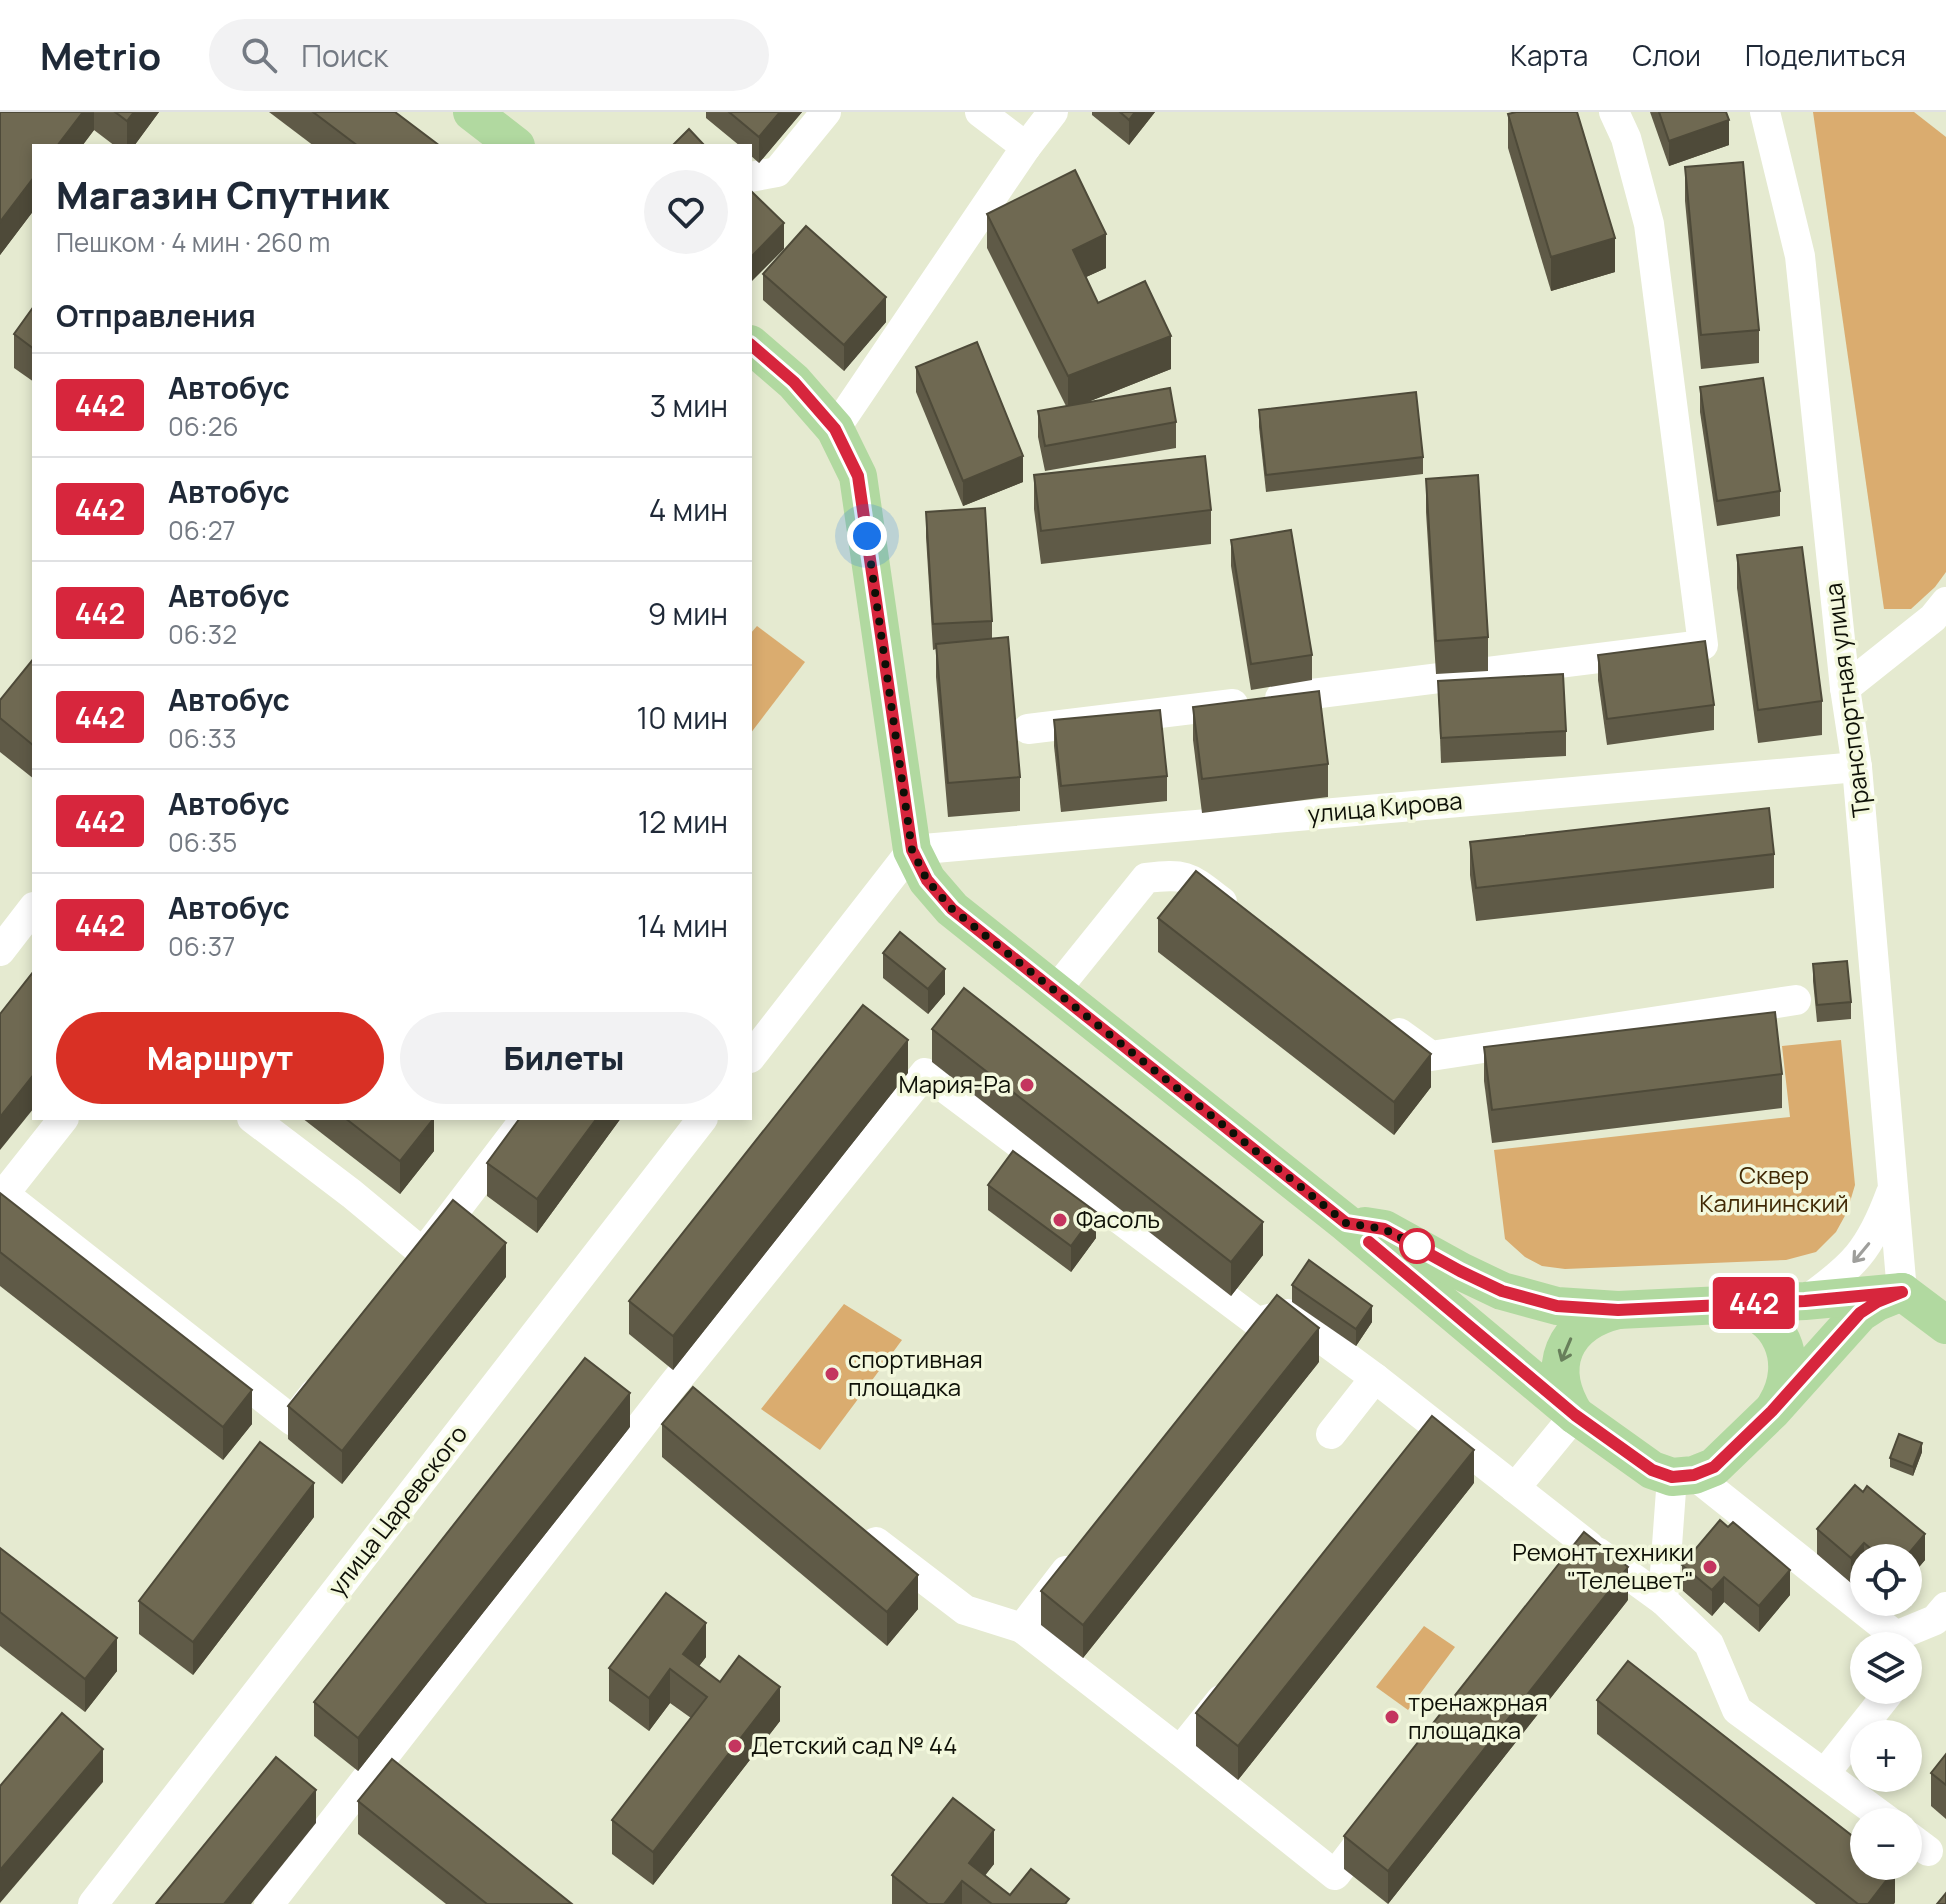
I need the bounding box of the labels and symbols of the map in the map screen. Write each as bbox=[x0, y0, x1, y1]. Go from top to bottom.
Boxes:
your location bbox=[847, 516, 887, 556]
street label: Транспортная улица bbox=[1816, 581, 1877, 819]
street label: улица Кирова bbox=[1306, 783, 1464, 830]
place label: Мария-Ра bbox=[898, 1067, 1011, 1100]
marker: Мария-Ра bbox=[1018, 1076, 1036, 1094]
park label: Сквер Калининский bbox=[1699, 1158, 1849, 1219]
place label: Фасоль bbox=[1076, 1202, 1160, 1235]
marker: Фасоль bbox=[1051, 1211, 1069, 1229]
unlabelled marker bbox=[1400, 1229, 1434, 1263]
one-way arrow bbox=[1852, 1242, 1870, 1263]
line badge: 442 bbox=[1708, 1277, 1800, 1329]
one-way arrow bbox=[1558, 1337, 1572, 1362]
place label: спортивная площадка bbox=[848, 1342, 983, 1403]
marker: спортивная площадка bbox=[823, 1365, 841, 1383]
street label: улица Царевского bbox=[320, 1418, 474, 1602]
place label: Ремонт техники "Телецвет" bbox=[1512, 1535, 1694, 1596]
marker: Ремонт техники "Телецвет" bbox=[1701, 1558, 1719, 1576]
place label: тренажрная площадка bbox=[1408, 1685, 1548, 1746]
marker: тренажрная площадка bbox=[1383, 1708, 1401, 1726]
place label: Детский сад № 44 bbox=[751, 1728, 957, 1761]
marker: Детский сад № 44 bbox=[726, 1737, 744, 1755]

